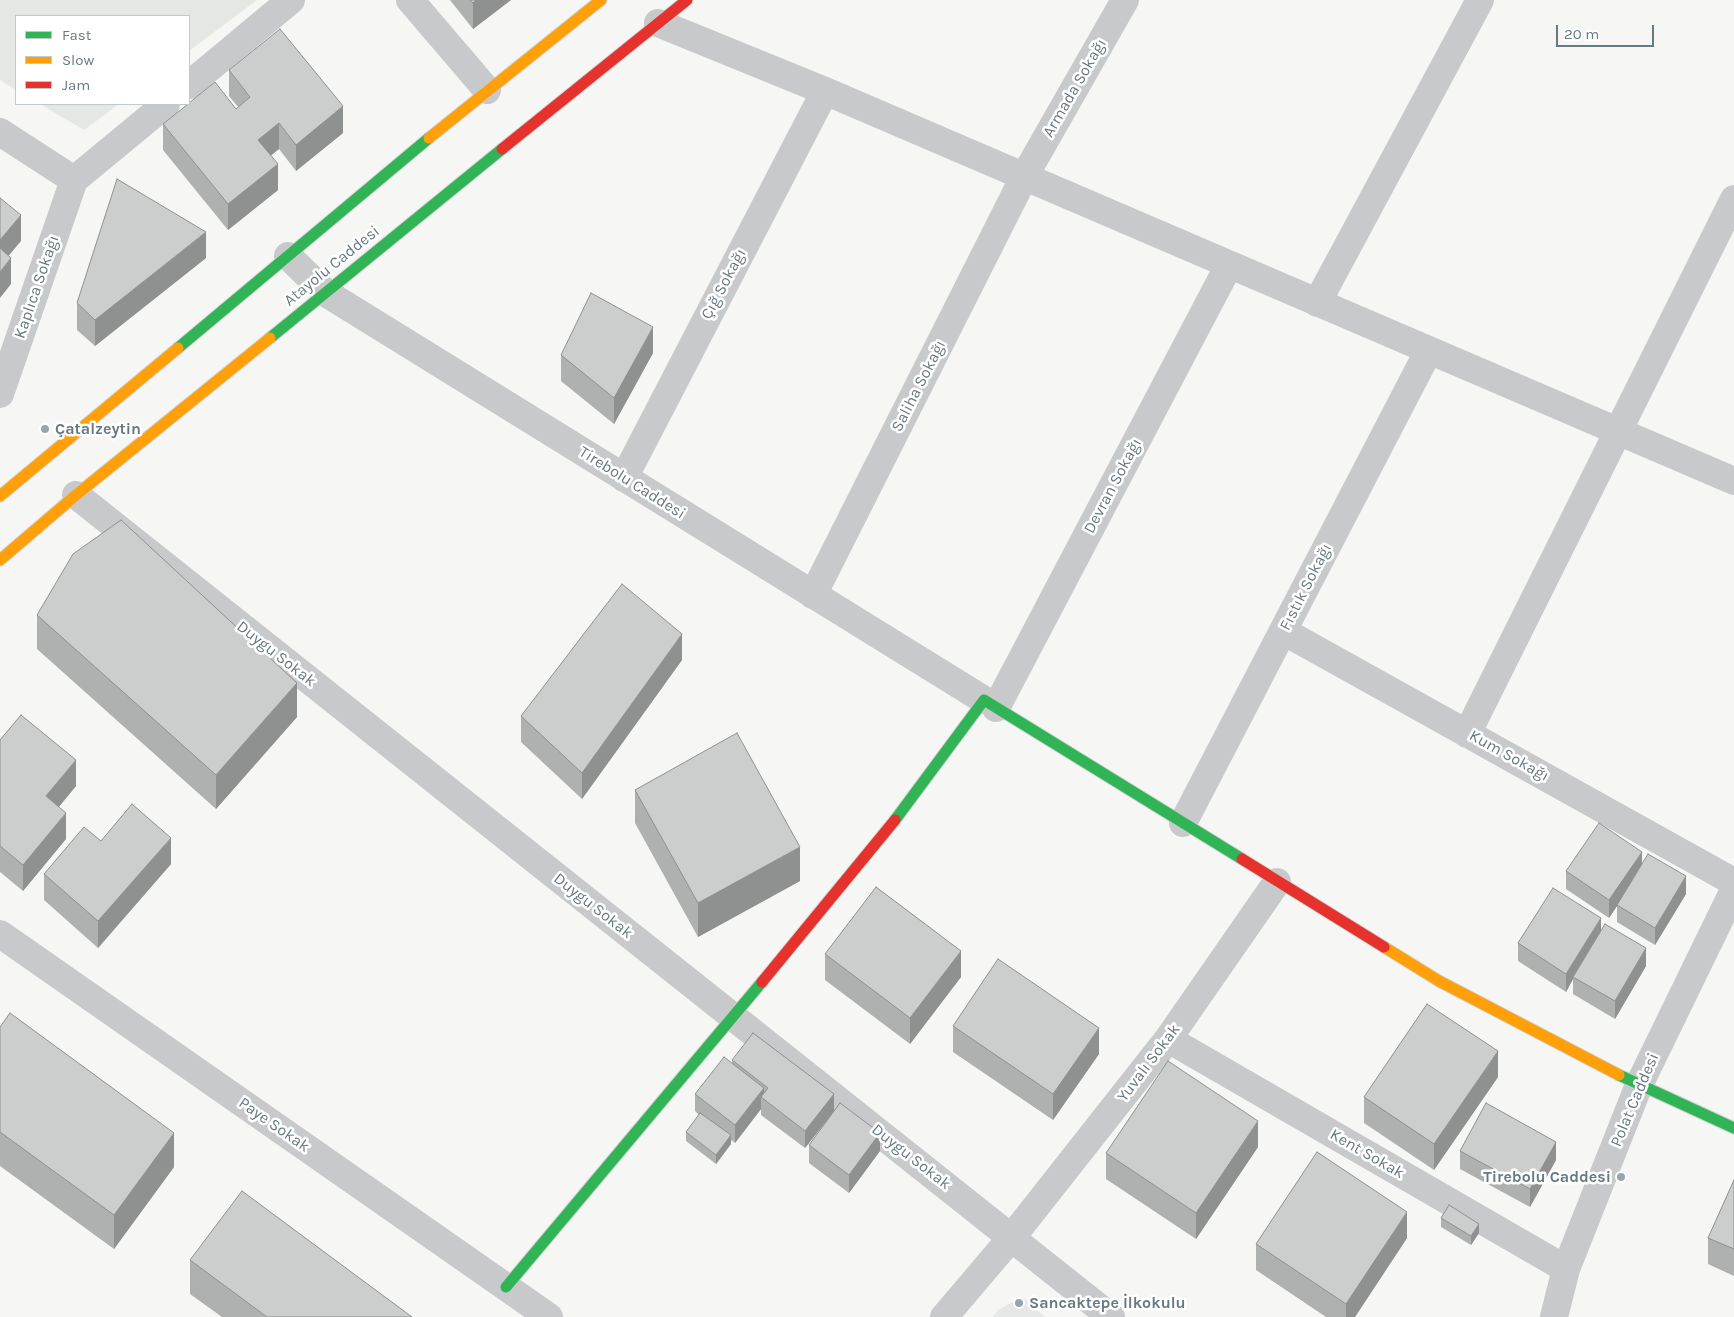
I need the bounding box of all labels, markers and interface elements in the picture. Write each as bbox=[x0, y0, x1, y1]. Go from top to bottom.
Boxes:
legend bbox=[15, 15, 190, 105]
scale bar bbox=[1559, 15, 1656, 47]
text: 20 m bbox=[1564, 25, 1599, 43]
text: Fast bbox=[62, 26, 91, 44]
street label: Armada Sokağı bbox=[1039, 35, 1111, 141]
text: Slow bbox=[62, 51, 94, 69]
text: Jam bbox=[62, 76, 90, 94]
street label: Atayolu Caddesi bbox=[280, 222, 384, 310]
street label: Kaplıca Sokağı bbox=[10, 233, 64, 341]
street label: Çığ Sokağı bbox=[697, 245, 751, 323]
street label: Saliha Sokağı bbox=[888, 337, 950, 435]
place label: Çatalzeytin bbox=[55, 419, 141, 439]
marker: Çatalzeytin bbox=[39, 423, 51, 435]
street label: Devran Sokağı bbox=[1080, 435, 1146, 537]
street label: Tirebolu Caddesi bbox=[575, 443, 689, 523]
street label: Fıstık Sokağı bbox=[1276, 540, 1336, 634]
street label: Duygu Sokak bbox=[233, 617, 319, 691]
street label: Kum Sokağı bbox=[1466, 726, 1552, 786]
street label: Duygu Sokak bbox=[550, 869, 636, 943]
street label: Yuvalı Sokak bbox=[1113, 1020, 1185, 1106]
street label: Polat Caddesi bbox=[1607, 1050, 1663, 1150]
street label: Paye Sokak bbox=[235, 1094, 313, 1156]
street label: Duygu Sokak bbox=[868, 1120, 954, 1194]
street label: Kent Sokak bbox=[1326, 1125, 1408, 1183]
place label: Tirebolu Caddesi bbox=[1483, 1167, 1611, 1187]
marker: Tirebolu Caddesi bbox=[1615, 1171, 1627, 1183]
place label: Sancaktepe İlkokulu bbox=[1029, 1293, 1186, 1313]
marker: Sancaktepe İlkokulu bbox=[1013, 1297, 1025, 1309]

